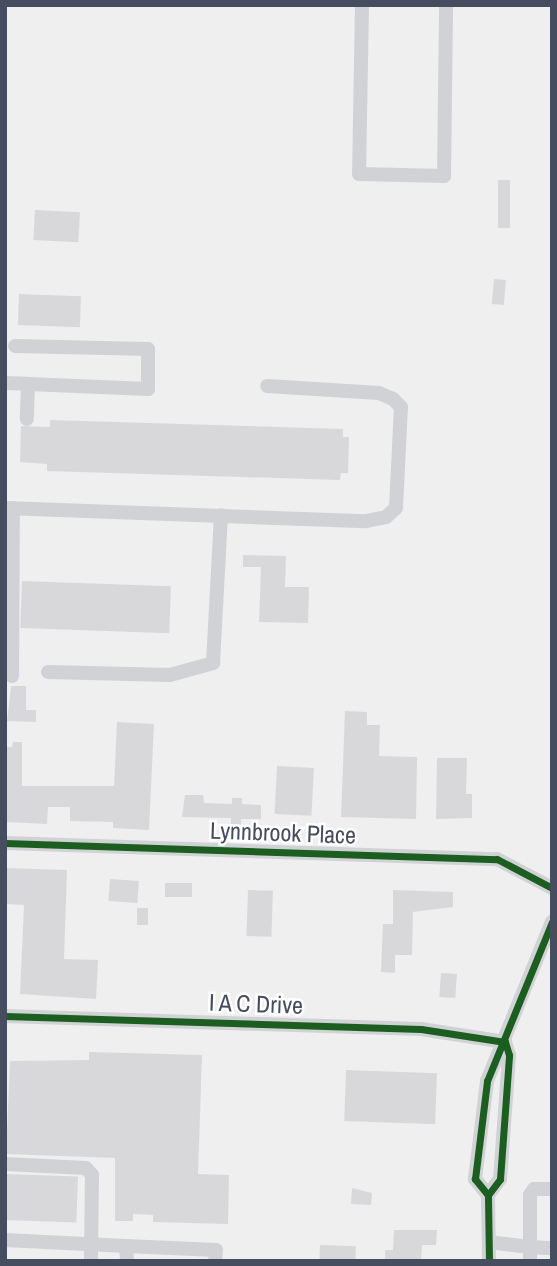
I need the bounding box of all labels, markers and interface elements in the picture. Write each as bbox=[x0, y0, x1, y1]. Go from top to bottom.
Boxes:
street label: Lynnbrook Place bbox=[210, 816, 356, 850]
street label: I A C Drive bbox=[207, 988, 305, 1020]

